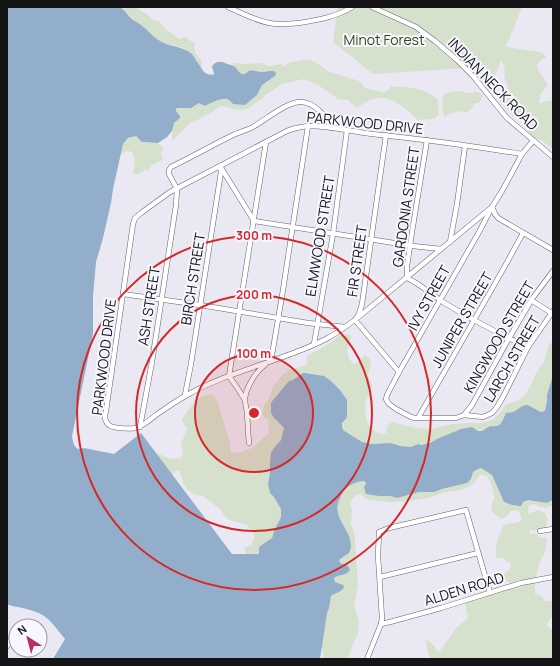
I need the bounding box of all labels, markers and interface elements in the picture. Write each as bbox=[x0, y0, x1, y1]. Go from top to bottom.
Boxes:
park label: Minot Forest bbox=[343, 30, 425, 49]
street label: INDIAN NECK ROAD bbox=[444, 33, 542, 134]
street label: PARKWOOD DRIVE bbox=[306, 107, 424, 138]
street label: GARDONIA STREET bbox=[388, 145, 423, 268]
street label: ELMWOOD STREET bbox=[301, 173, 339, 298]
street label: FIR STREET bbox=[342, 223, 371, 298]
text: 300 m bbox=[236, 227, 272, 244]
street label: BIRCH STREET bbox=[176, 231, 209, 326]
street label: IVY STREET bbox=[403, 261, 455, 334]
street label: ASH STREET bbox=[133, 264, 164, 347]
street label: JUNIPER STREET bbox=[426, 268, 497, 371]
street label: KINGWOOD STREET bbox=[459, 277, 539, 396]
text: 200 m bbox=[236, 286, 272, 303]
street label: PARKWOOD DRIVE bbox=[87, 298, 120, 416]
street label: LARCH STREET bbox=[479, 311, 544, 406]
text: 100 m bbox=[237, 345, 271, 362]
centre of rings bbox=[247, 406, 261, 420]
street label: ALDEN ROAD bbox=[422, 567, 506, 610]
north arrow bbox=[8, 618, 48, 658]
text: N bbox=[14, 621, 30, 638]

